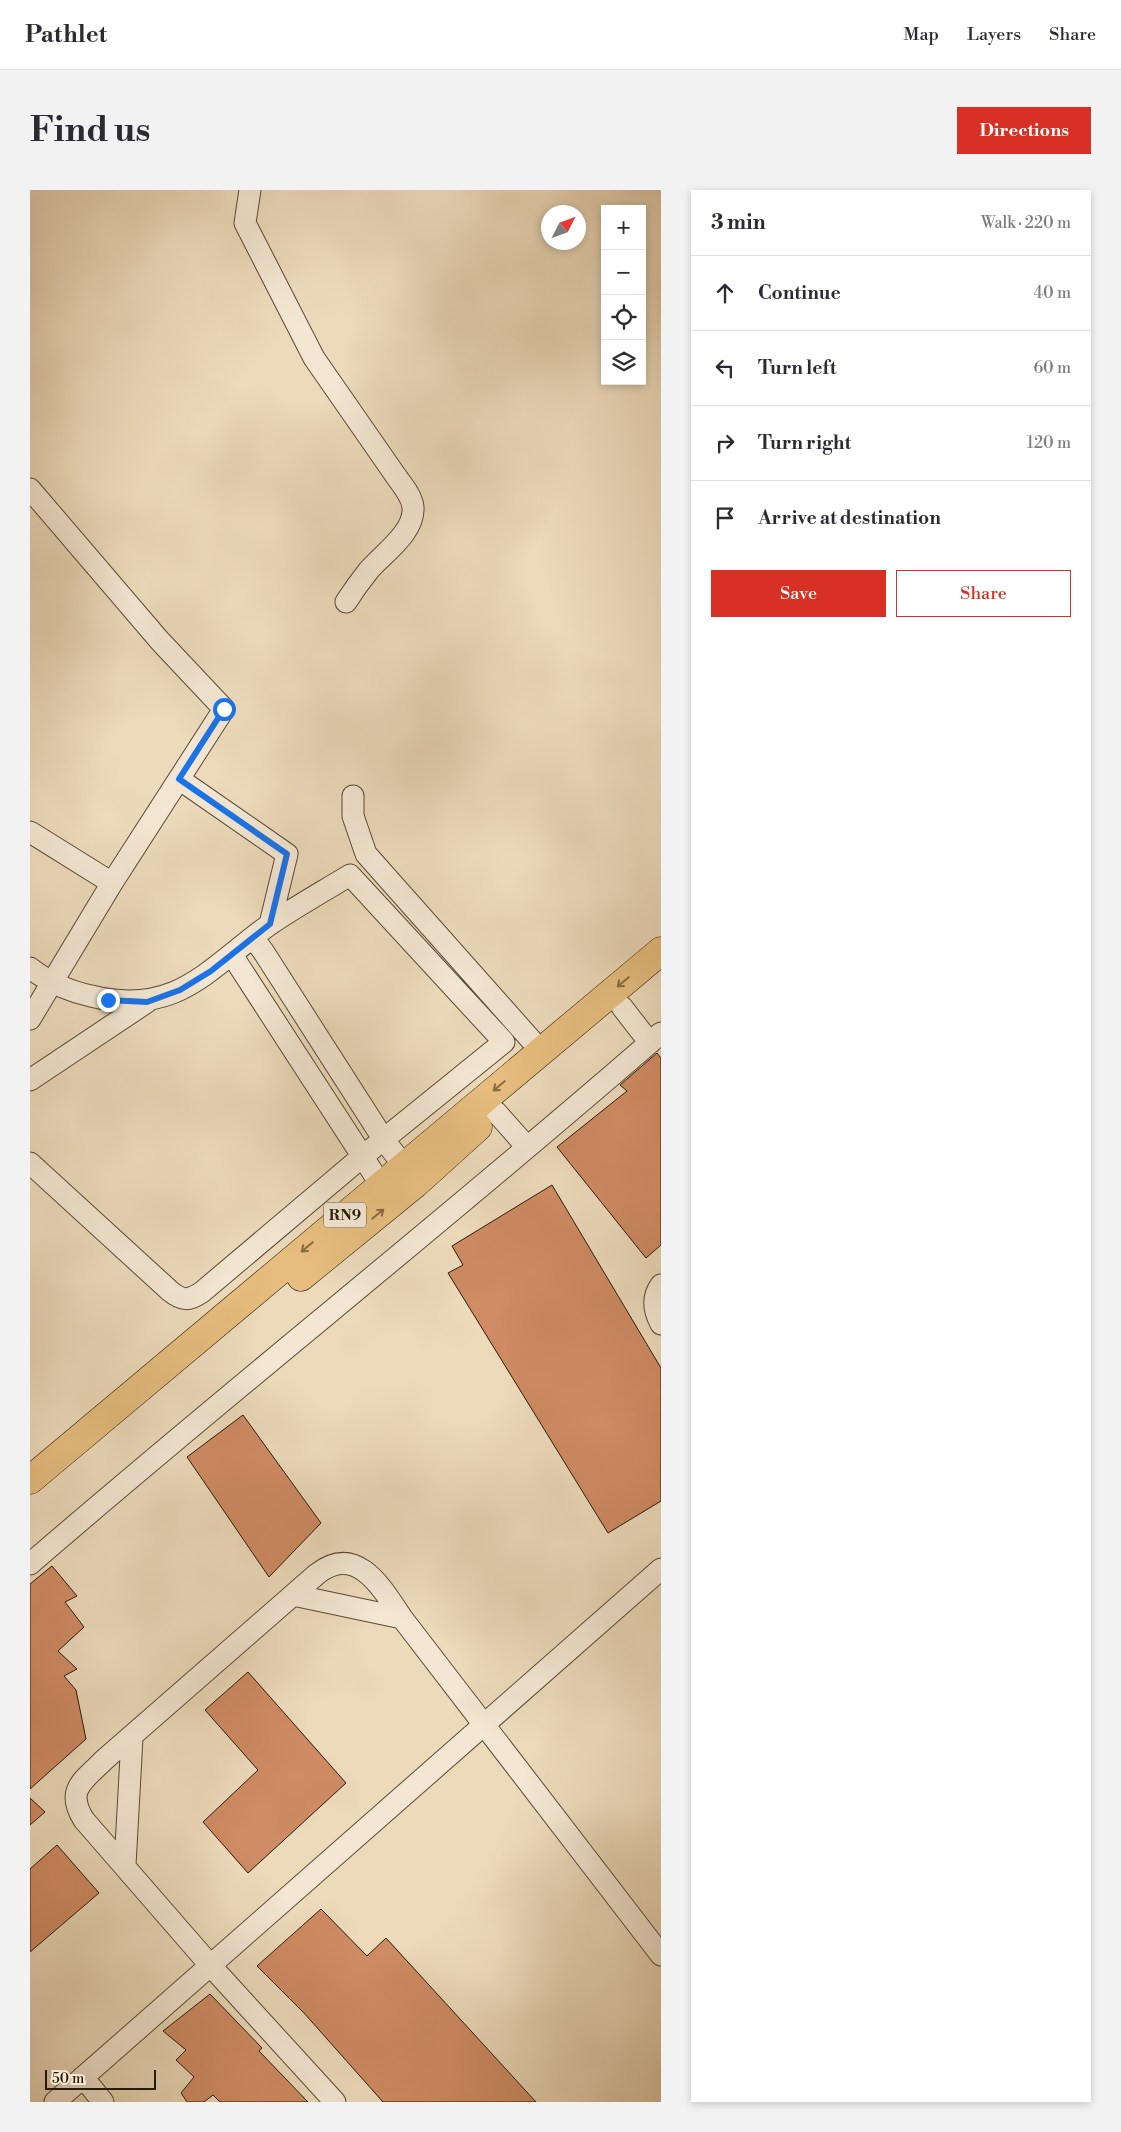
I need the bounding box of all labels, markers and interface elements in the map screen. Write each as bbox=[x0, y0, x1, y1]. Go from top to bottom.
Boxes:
text: Pathlet bbox=[25, 20, 107, 50]
text: Map bbox=[904, 23, 939, 46]
text: Layers bbox=[967, 23, 1021, 46]
text: Share bbox=[1049, 23, 1096, 46]
button: Directions bbox=[957, 107, 1091, 154]
text: Find us bbox=[30, 109, 150, 152]
north arrow bbox=[541, 205, 586, 250]
map controls bbox=[601, 205, 646, 385]
button: + bbox=[601, 205, 646, 250]
text: 3 min bbox=[711, 210, 766, 236]
text: Walk · 220 m bbox=[981, 213, 1071, 233]
button: − bbox=[601, 250, 646, 295]
icon: ahead bbox=[711, 279, 739, 307]
text: Continue bbox=[758, 281, 841, 305]
text: 40 m bbox=[1034, 283, 1071, 303]
button: locate bbox=[601, 295, 646, 340]
button: layers bbox=[601, 340, 646, 385]
icon: left bbox=[711, 354, 739, 382]
text: Turn left bbox=[758, 356, 837, 380]
text: 60 m bbox=[1033, 358, 1071, 378]
icon: right bbox=[711, 429, 739, 457]
text: Turn right bbox=[758, 431, 851, 455]
text: 120 m bbox=[1027, 433, 1071, 453]
icon: arrive bbox=[711, 504, 739, 532]
text: Arrive at destination bbox=[758, 506, 941, 530]
button: Save bbox=[711, 570, 886, 617]
button: Share bbox=[896, 570, 1071, 617]
route start bbox=[213, 698, 236, 721]
one-way arrow bbox=[617, 976, 630, 987]
route end bbox=[97, 989, 120, 1012]
one-way arrow bbox=[492, 1080, 505, 1092]
road number: RN9 bbox=[324, 1202, 366, 1228]
one-way arrow bbox=[371, 1208, 384, 1219]
one-way arrow bbox=[301, 1241, 314, 1252]
scale bar bbox=[45, 2067, 156, 2090]
text: 50 m bbox=[52, 2070, 84, 2088]

